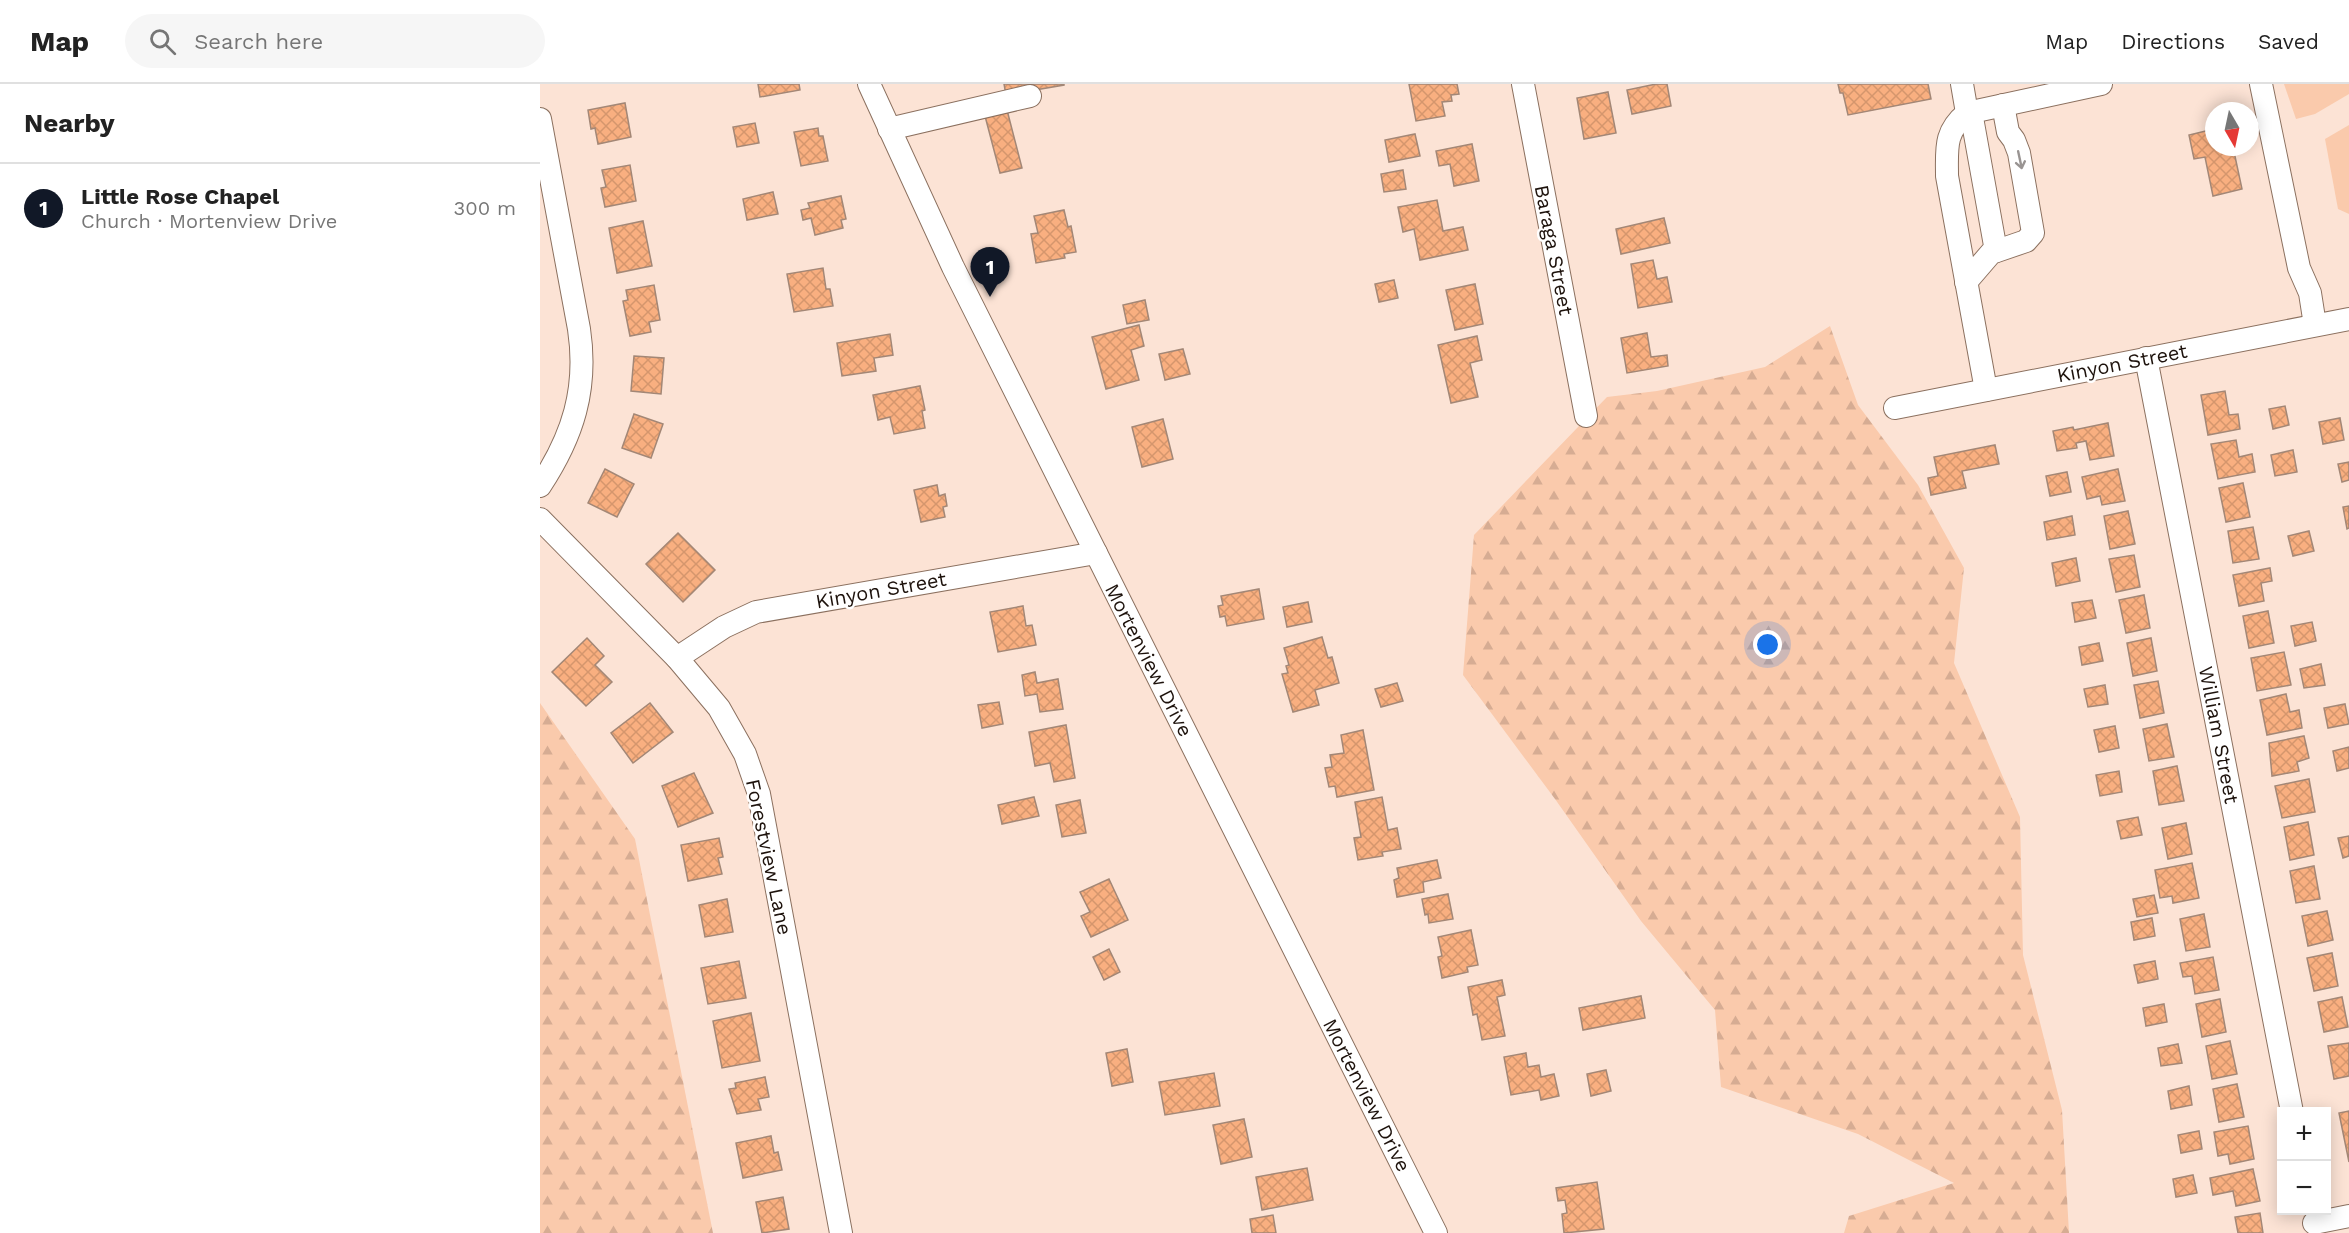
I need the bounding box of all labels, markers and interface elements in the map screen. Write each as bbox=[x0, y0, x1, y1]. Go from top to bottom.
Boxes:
search box bbox=[125, 14, 545, 68]
text: Map bbox=[30, 25, 89, 58]
icon: search bbox=[146, 25, 179, 58]
text: Search here bbox=[194, 29, 323, 54]
text: Map bbox=[2045, 29, 2088, 54]
text: Directions bbox=[2121, 29, 2225, 54]
text: Saved bbox=[2258, 29, 2319, 54]
north arrow bbox=[2205, 102, 2259, 156]
text: Nearby bbox=[24, 108, 115, 138]
one-way arrow bbox=[2015, 150, 2026, 170]
street label: Baraga Street bbox=[1530, 183, 1578, 318]
text: Little Rose Chapel bbox=[81, 184, 279, 209]
text: 1 bbox=[39, 196, 48, 220]
text: 300 m bbox=[454, 196, 516, 220]
text: Church · Mortenview Drive bbox=[81, 209, 337, 233]
pin: 1 bbox=[970, 248, 1010, 297]
street label: Kinyon Street bbox=[2055, 338, 2190, 387]
street label: Kinyon Street bbox=[814, 567, 949, 613]
street label: Mortenview Drive bbox=[1100, 580, 1198, 740]
your location bbox=[1753, 630, 1782, 659]
street label: William Street bbox=[2194, 664, 2244, 806]
street label: Forestview Lane bbox=[741, 777, 797, 937]
street label: Mortenview Drive bbox=[1318, 1015, 1416, 1175]
map controls bbox=[2277, 1107, 2331, 1215]
button: + bbox=[2277, 1107, 2331, 1161]
button: − bbox=[2277, 1161, 2331, 1215]

